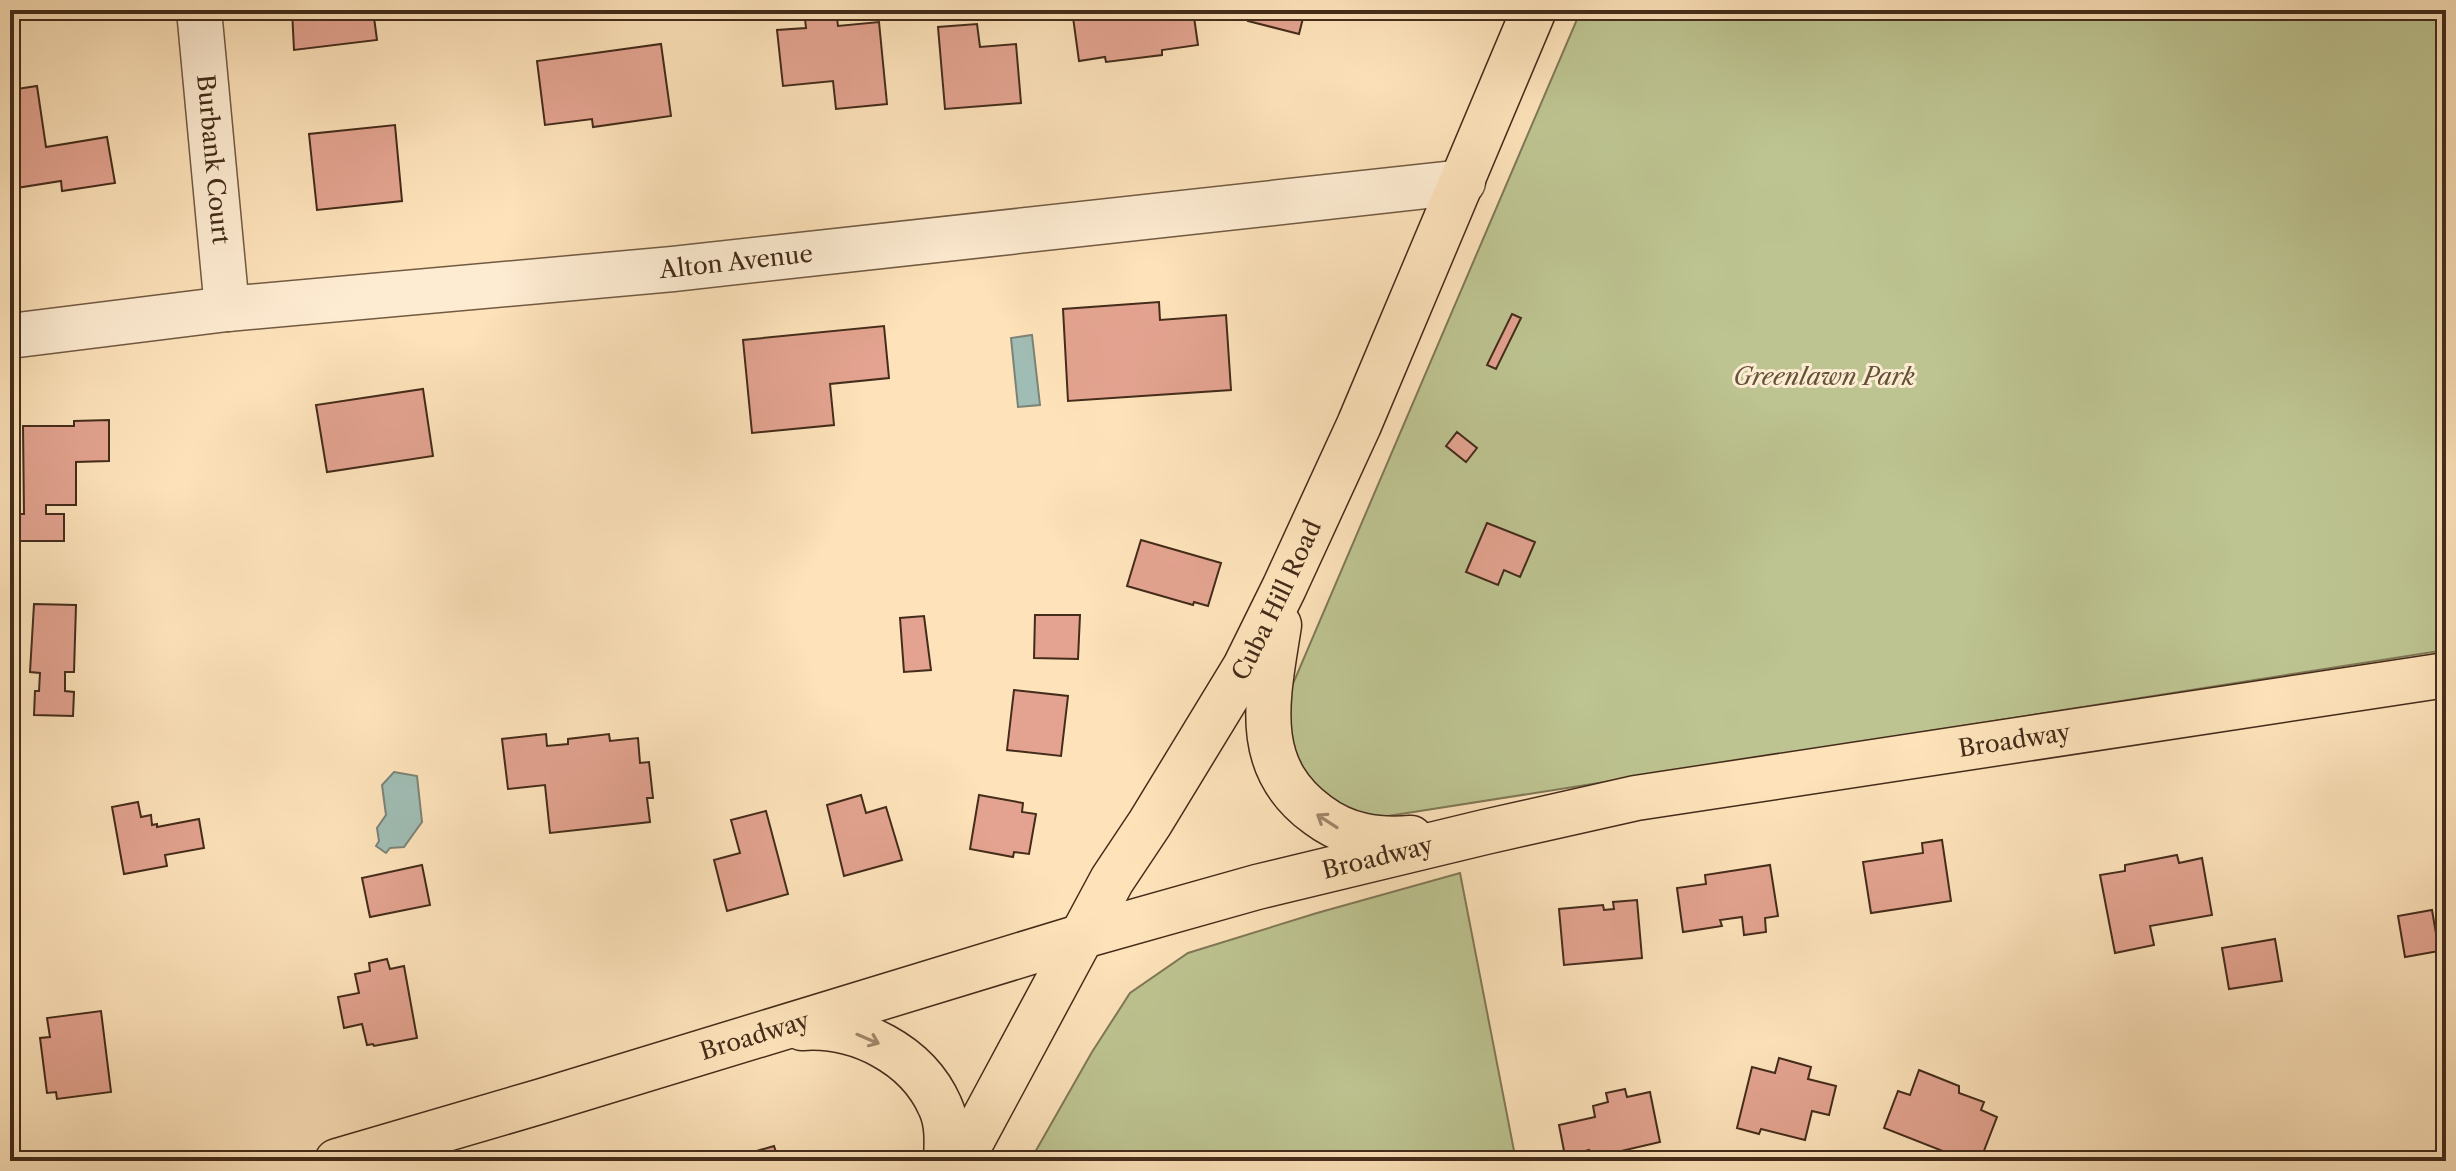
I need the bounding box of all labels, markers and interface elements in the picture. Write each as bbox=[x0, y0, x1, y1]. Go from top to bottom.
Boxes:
street label: Burbank Court bbox=[191, 73, 236, 246]
street label: Alton Avenue bbox=[657, 239, 814, 284]
park label: Greenlawn Park bbox=[1733, 362, 1915, 391]
street label: Cuba Hill Road bbox=[1225, 515, 1327, 686]
street label: Broadway bbox=[1956, 717, 2073, 763]
one-way arrow bbox=[1316, 813, 1339, 829]
street label: Broadway bbox=[1319, 830, 1436, 885]
street label: Broadway bbox=[696, 1005, 813, 1066]
one-way arrow bbox=[855, 1033, 880, 1048]

